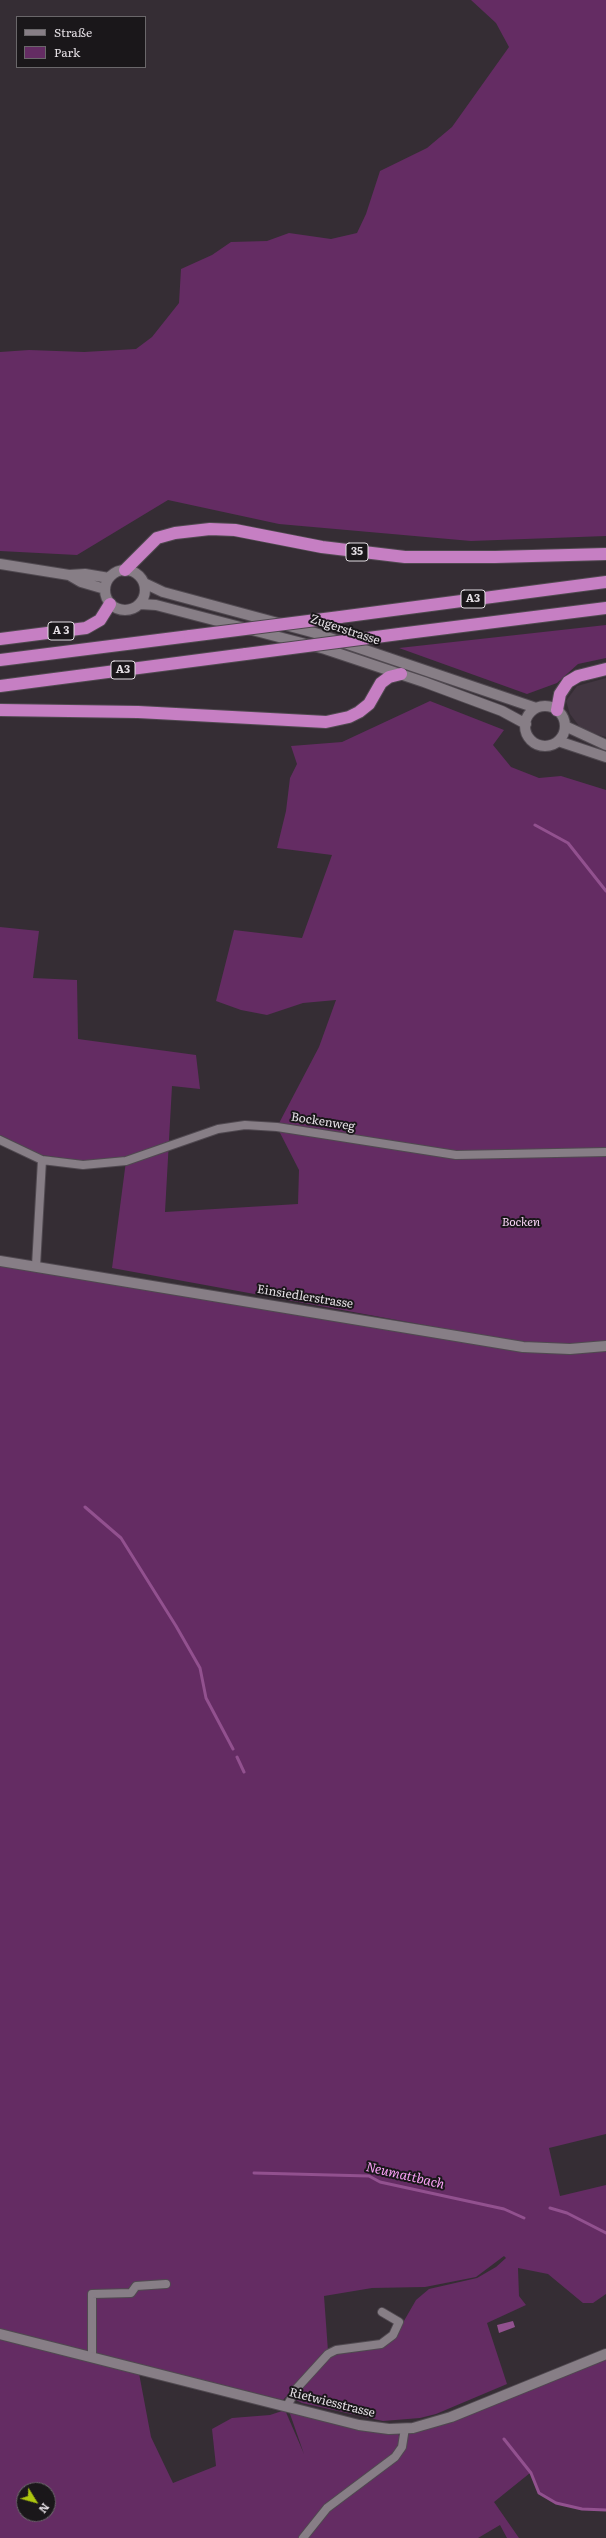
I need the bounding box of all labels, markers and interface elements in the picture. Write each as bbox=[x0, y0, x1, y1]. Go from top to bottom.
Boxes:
legend bbox=[16, 16, 146, 68]
text: Straße bbox=[54, 23, 92, 41]
text: Park bbox=[54, 43, 80, 61]
road number: 35 bbox=[346, 543, 368, 561]
road number: A3 bbox=[461, 590, 485, 608]
street label: Zugerstrasse bbox=[308, 612, 382, 648]
road number: A 3 bbox=[48, 622, 74, 640]
road number: A3 bbox=[111, 661, 135, 679]
street label: Bockenweg bbox=[290, 1110, 356, 1134]
park label: Bocken bbox=[502, 1215, 540, 1229]
street label: Einsiedlerstrasse bbox=[256, 1282, 354, 1312]
water label: Neumattbach bbox=[364, 2159, 446, 2193]
street label: Rietwiesstrasse bbox=[288, 2385, 376, 2421]
north arrow bbox=[16, 2482, 56, 2522]
text: N bbox=[36, 2500, 54, 2517]

